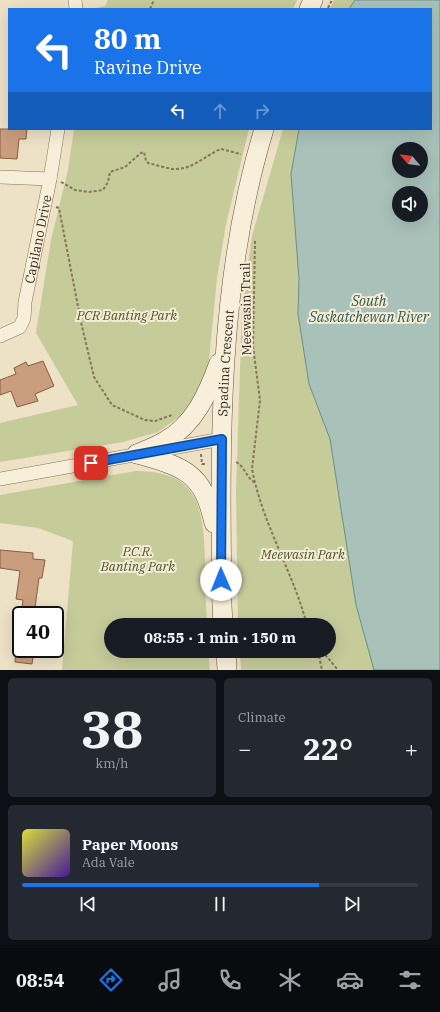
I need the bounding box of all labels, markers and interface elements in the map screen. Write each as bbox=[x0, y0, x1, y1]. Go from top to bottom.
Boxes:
text: 80 m bbox=[94, 20, 161, 57]
icon: left bbox=[28, 24, 80, 76]
text: Ravine Drive bbox=[94, 56, 202, 79]
icon: left bbox=[167, 100, 189, 122]
icon: ahead bbox=[209, 100, 231, 122]
icon: right bbox=[251, 100, 273, 122]
north arrow bbox=[392, 142, 428, 178]
map controls bbox=[392, 142, 428, 222]
button: sound bbox=[392, 186, 428, 222]
street label: Capilano Drive bbox=[20, 193, 55, 285]
street label: Meewasin Trail bbox=[237, 262, 255, 356]
water label: South Saskatchewan River bbox=[308, 292, 430, 326]
park label: PCR Banting Park bbox=[76, 307, 177, 324]
street label: Spadina Crescent bbox=[214, 308, 238, 417]
pin bbox=[74, 446, 108, 480]
icon: arrive bbox=[80, 452, 102, 474]
park label: P.C.R. Banting Park bbox=[100, 543, 175, 575]
park label: Meewasin Park bbox=[260, 546, 345, 563]
position arrow bbox=[200, 559, 242, 601]
speed limit sign: 40 bbox=[12, 606, 64, 658]
text: 08:55 · 1 min · 150 m bbox=[144, 628, 296, 647]
text: 38 bbox=[81, 695, 143, 762]
text: Climate bbox=[238, 709, 285, 726]
text: 22° bbox=[303, 729, 353, 768]
text: − bbox=[238, 734, 251, 763]
text: + bbox=[405, 734, 418, 763]
text: km/h bbox=[96, 755, 128, 772]
text: Paper Moons bbox=[82, 835, 178, 854]
text: Ada Vale bbox=[82, 854, 135, 871]
icon: previous bbox=[77, 893, 99, 915]
icon: pause bbox=[209, 893, 231, 915]
icon: next bbox=[341, 893, 363, 915]
icon: directions bbox=[97, 966, 125, 994]
icon: music bbox=[156, 966, 184, 994]
icon: phone bbox=[216, 966, 244, 994]
icon: climate bbox=[276, 966, 304, 994]
icon: car bbox=[336, 966, 364, 994]
icon: filters bbox=[396, 966, 424, 994]
text: 08:54 bbox=[16, 969, 65, 992]

